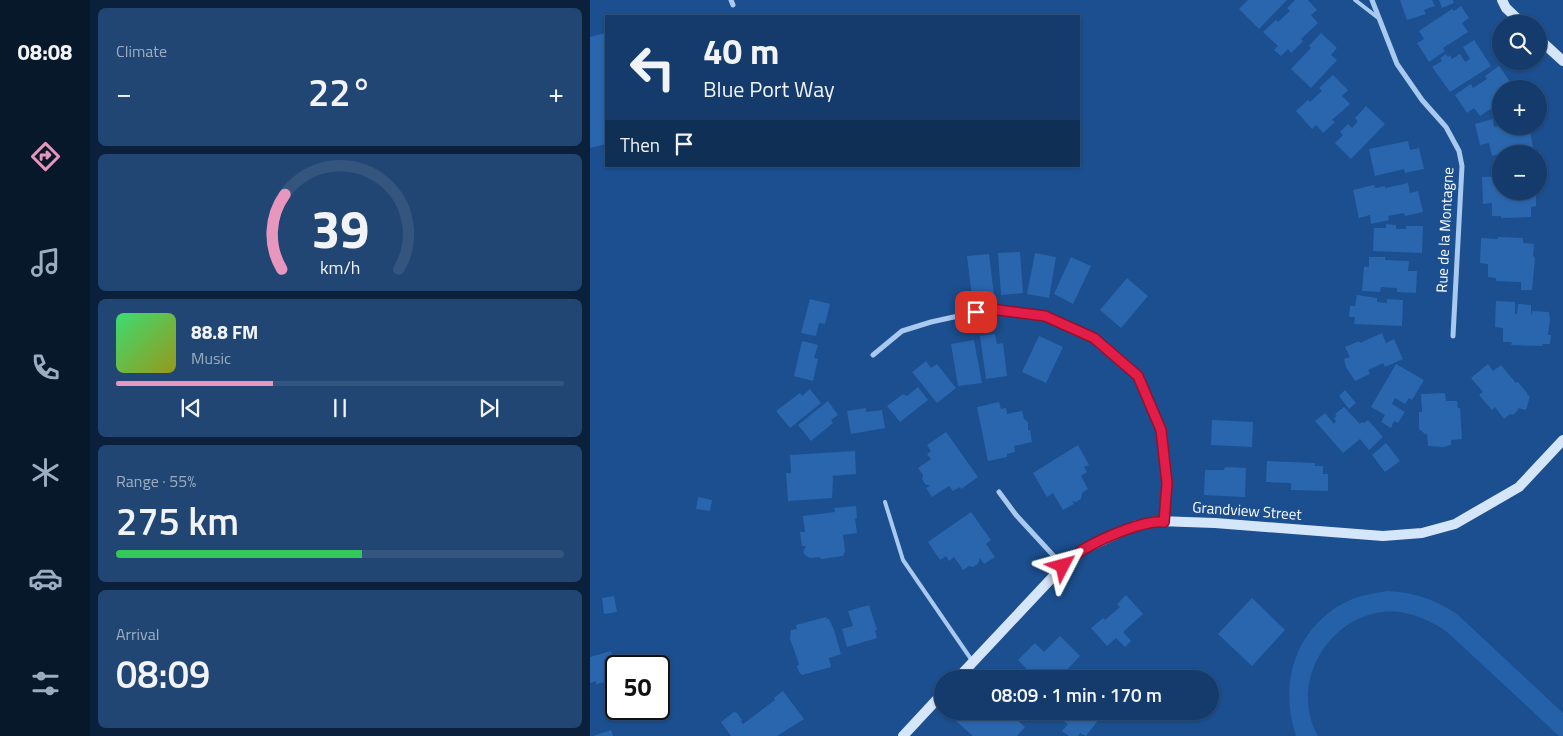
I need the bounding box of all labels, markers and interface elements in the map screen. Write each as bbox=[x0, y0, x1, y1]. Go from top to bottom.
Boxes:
map controls bbox=[1492, 15, 1547, 200]
button: search bbox=[1492, 15, 1547, 70]
text: 40 m bbox=[703, 24, 779, 78]
text: 08:08 bbox=[18, 35, 72, 69]
icon: left bbox=[620, 35, 685, 100]
text: Climate bbox=[116, 39, 167, 63]
text: 22° bbox=[308, 63, 372, 121]
text: − bbox=[116, 71, 132, 114]
text: + bbox=[548, 71, 564, 114]
text: Blue Port Way bbox=[703, 72, 835, 106]
button: + bbox=[1492, 80, 1547, 135]
text: Then bbox=[620, 130, 660, 159]
icon: arrive bbox=[670, 130, 698, 158]
icon: directions bbox=[28, 139, 63, 174]
button: − bbox=[1492, 145, 1547, 200]
street label: Rue de la Montagne bbox=[1430, 167, 1459, 293]
text: 39 bbox=[311, 189, 369, 268]
icon: music bbox=[28, 245, 63, 280]
text: km/h bbox=[320, 254, 360, 281]
pin bbox=[955, 291, 997, 333]
icon: arrive bbox=[962, 298, 990, 326]
text: 88.8 FM bbox=[191, 317, 258, 346]
text: Music bbox=[191, 346, 231, 370]
icon: phone bbox=[28, 350, 63, 385]
icon: previous bbox=[177, 394, 205, 422]
icon: pause bbox=[326, 394, 354, 422]
icon: next bbox=[475, 394, 503, 422]
icon: climate bbox=[28, 455, 63, 490]
text: Range · 55% bbox=[116, 469, 196, 493]
text: 275 km bbox=[116, 492, 239, 550]
street label: Grandview Street bbox=[1192, 495, 1303, 526]
position arrow bbox=[1036, 539, 1088, 591]
icon: car bbox=[28, 561, 63, 596]
text: Arrival bbox=[116, 622, 159, 646]
text: 08:09 bbox=[116, 645, 210, 703]
speed limit sign: 50 bbox=[605, 655, 670, 720]
icon: filters bbox=[28, 666, 63, 701]
text: 08:09 · 1 min · 170 m bbox=[991, 680, 1162, 709]

